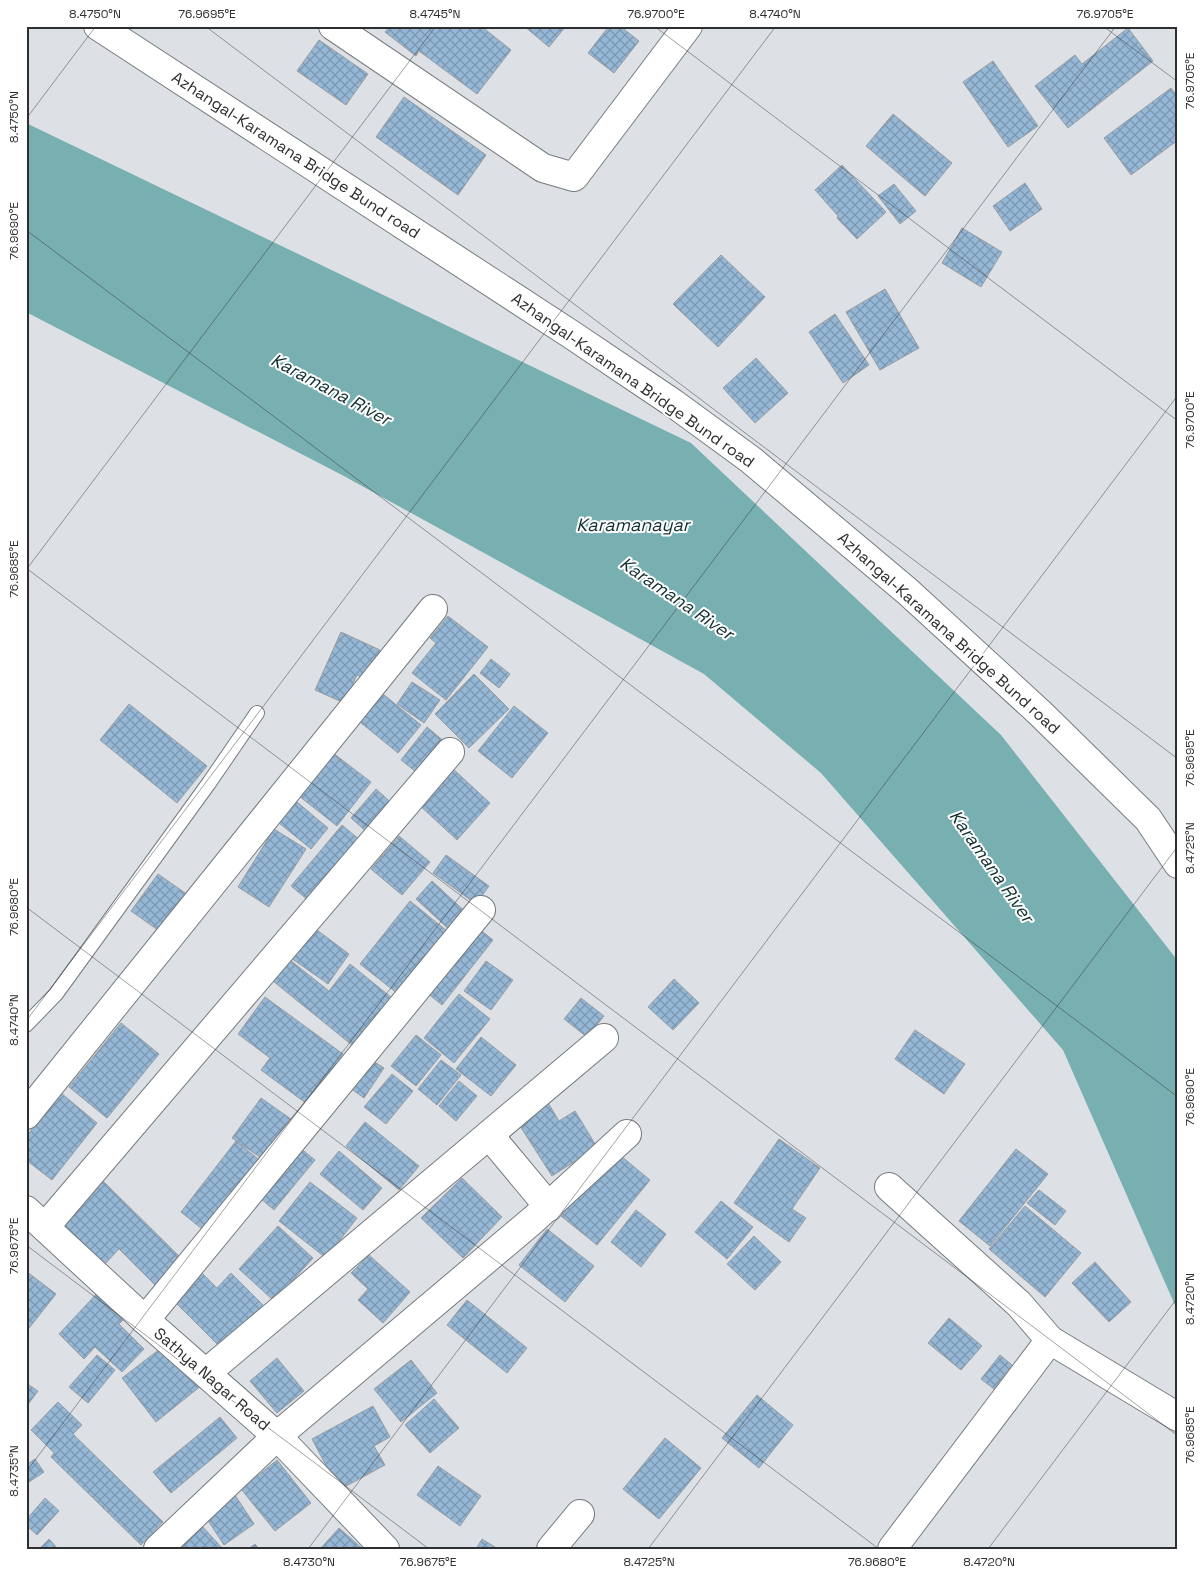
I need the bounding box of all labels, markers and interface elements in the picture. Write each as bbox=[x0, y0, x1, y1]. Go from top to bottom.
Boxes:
text: 8.4750°N bbox=[69, 6, 121, 22]
text: 76.9695°E bbox=[178, 6, 236, 22]
text: 8.4745°N bbox=[410, 6, 460, 22]
text: 76.9700°E bbox=[627, 6, 685, 22]
text: 8.4740°N bbox=[749, 6, 801, 22]
text: 76.9705°E bbox=[1076, 6, 1134, 22]
text: 76.9705°E bbox=[1182, 52, 1198, 110]
street label: Azhangal-Karamana Bridge Bund road bbox=[168, 67, 424, 243]
text: 8.4750°N bbox=[6, 91, 22, 143]
text: 76.9690°E bbox=[6, 202, 22, 260]
street label: Azhangal-Karamana Bridge Bund road bbox=[507, 288, 759, 472]
water label: Karamana River bbox=[267, 348, 397, 431]
text: 76.9700°E bbox=[1182, 391, 1198, 449]
water label: Karamanayar bbox=[576, 513, 692, 536]
street label: Azhangal-Karamana Bridge Bund road bbox=[833, 527, 1065, 739]
text: 76.9685°E bbox=[6, 540, 22, 598]
water label: Karamana River bbox=[616, 551, 740, 646]
text: 76.9695°E bbox=[1182, 729, 1198, 787]
water label: Karamana River bbox=[945, 805, 1041, 929]
text: 8.4725°N bbox=[1182, 822, 1198, 874]
text: 76.9680°E bbox=[6, 878, 22, 936]
text: 8.4740°N bbox=[6, 994, 22, 1046]
text: 76.9690°E bbox=[1182, 1068, 1198, 1126]
text: 76.9675°E bbox=[6, 1217, 22, 1274]
text: 8.4720°N bbox=[1182, 1273, 1198, 1325]
street label: Sathya Nagar Road bbox=[150, 1323, 274, 1435]
text: 76.9685°E bbox=[1182, 1406, 1198, 1464]
text: 8.4735°N bbox=[6, 1445, 22, 1497]
text: 8.4730°N bbox=[283, 1554, 335, 1570]
text: 76.9675°E bbox=[400, 1554, 457, 1570]
text: 8.4725°N bbox=[623, 1554, 675, 1570]
text: 76.9680°E bbox=[848, 1554, 906, 1570]
text: 8.4720°N bbox=[963, 1554, 1015, 1570]

